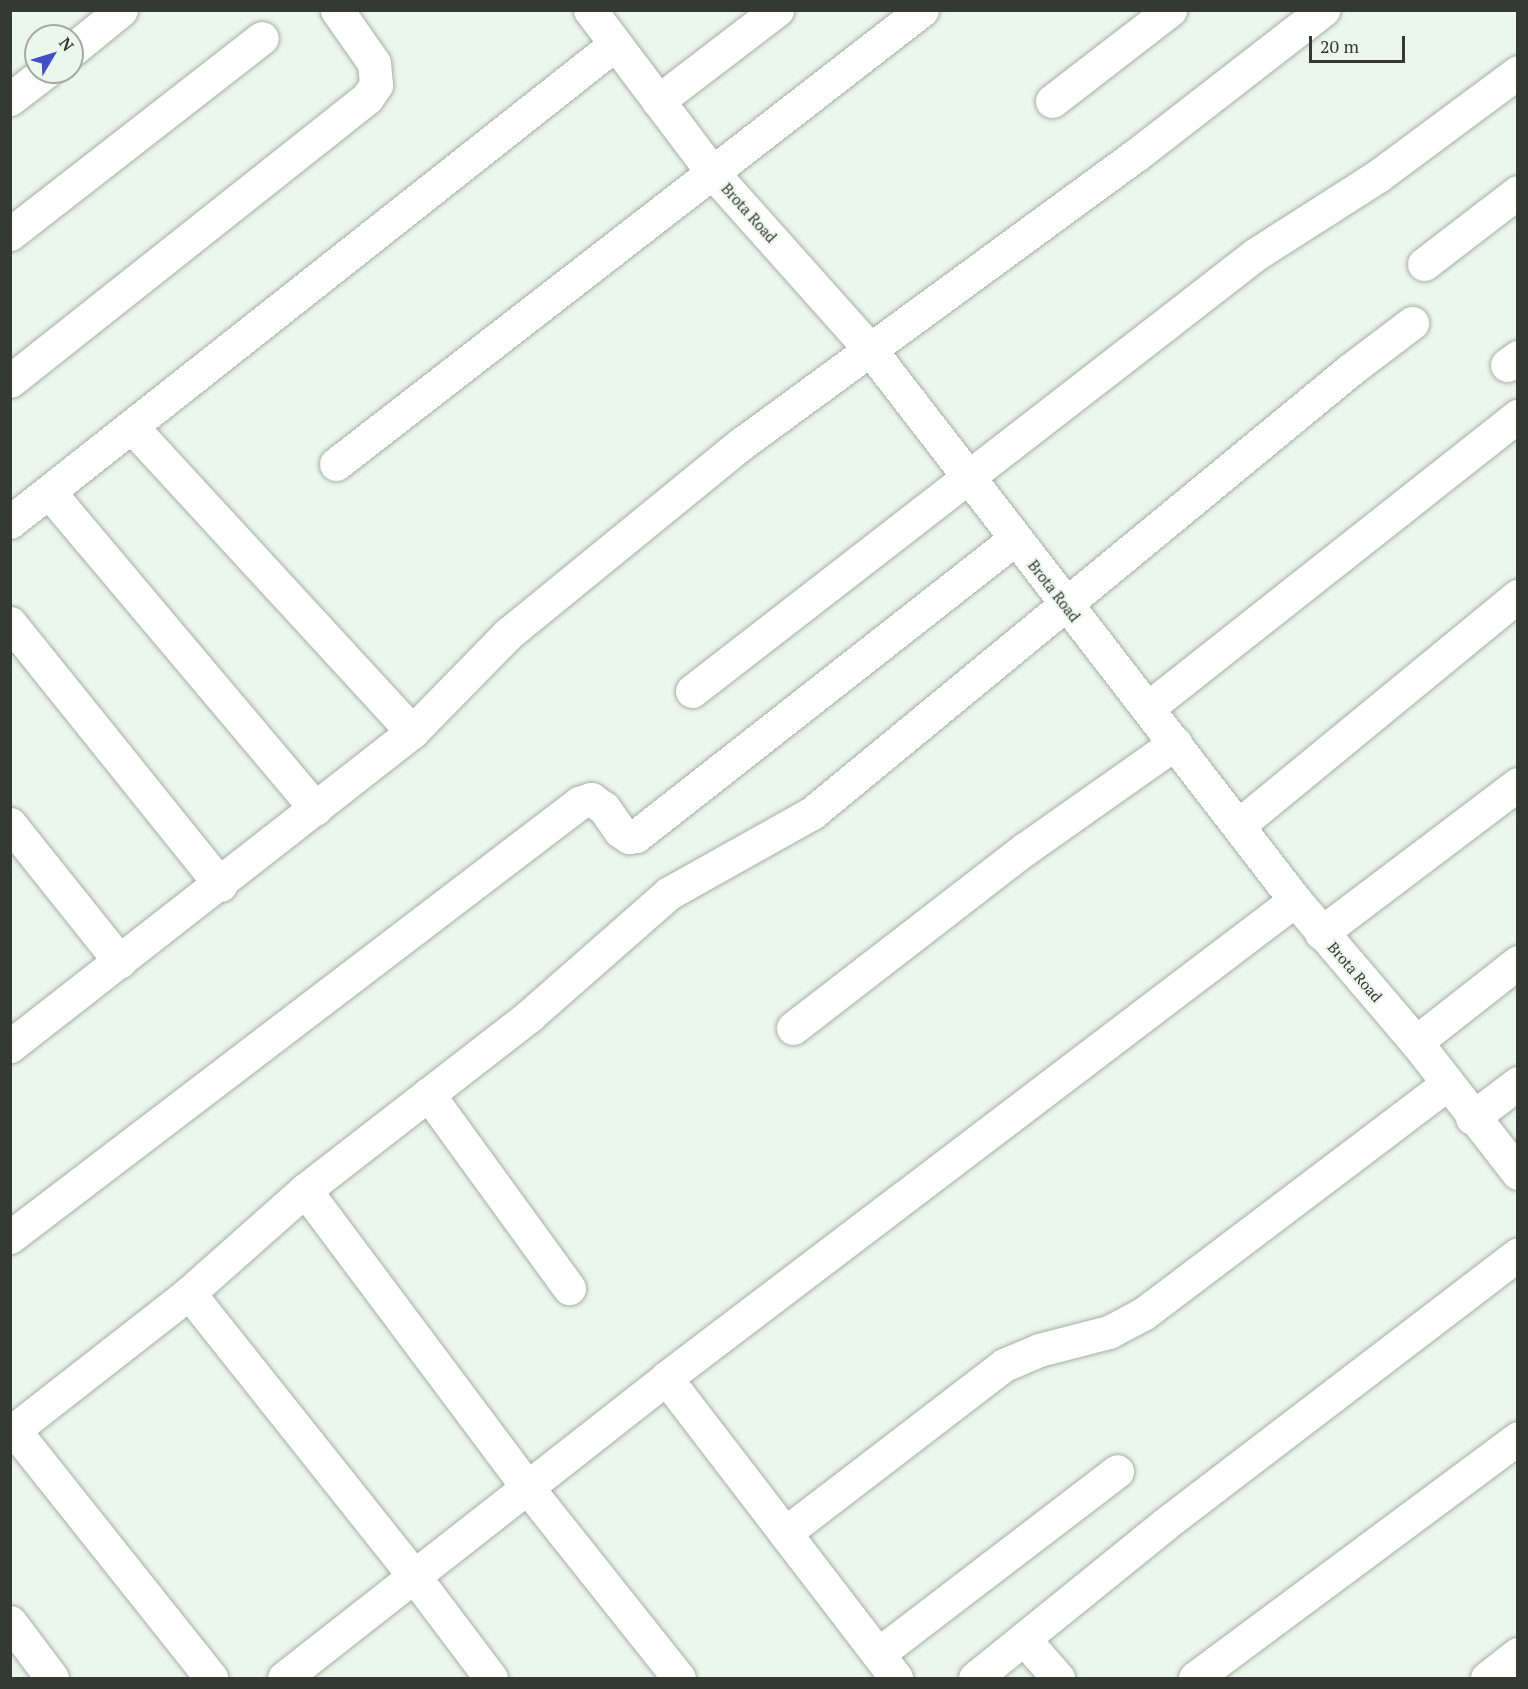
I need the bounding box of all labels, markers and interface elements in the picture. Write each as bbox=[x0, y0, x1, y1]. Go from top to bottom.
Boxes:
north arrow bbox=[24, 24, 84, 84]
scale bar bbox=[1312, 24, 1408, 62]
text: N bbox=[54, 33, 79, 56]
text: 20 m bbox=[1320, 34, 1359, 58]
street label: Brota Road bbox=[718, 180, 780, 246]
street label: Brota Road bbox=[1024, 557, 1084, 625]
street label: Brota Road bbox=[1324, 938, 1386, 1006]

